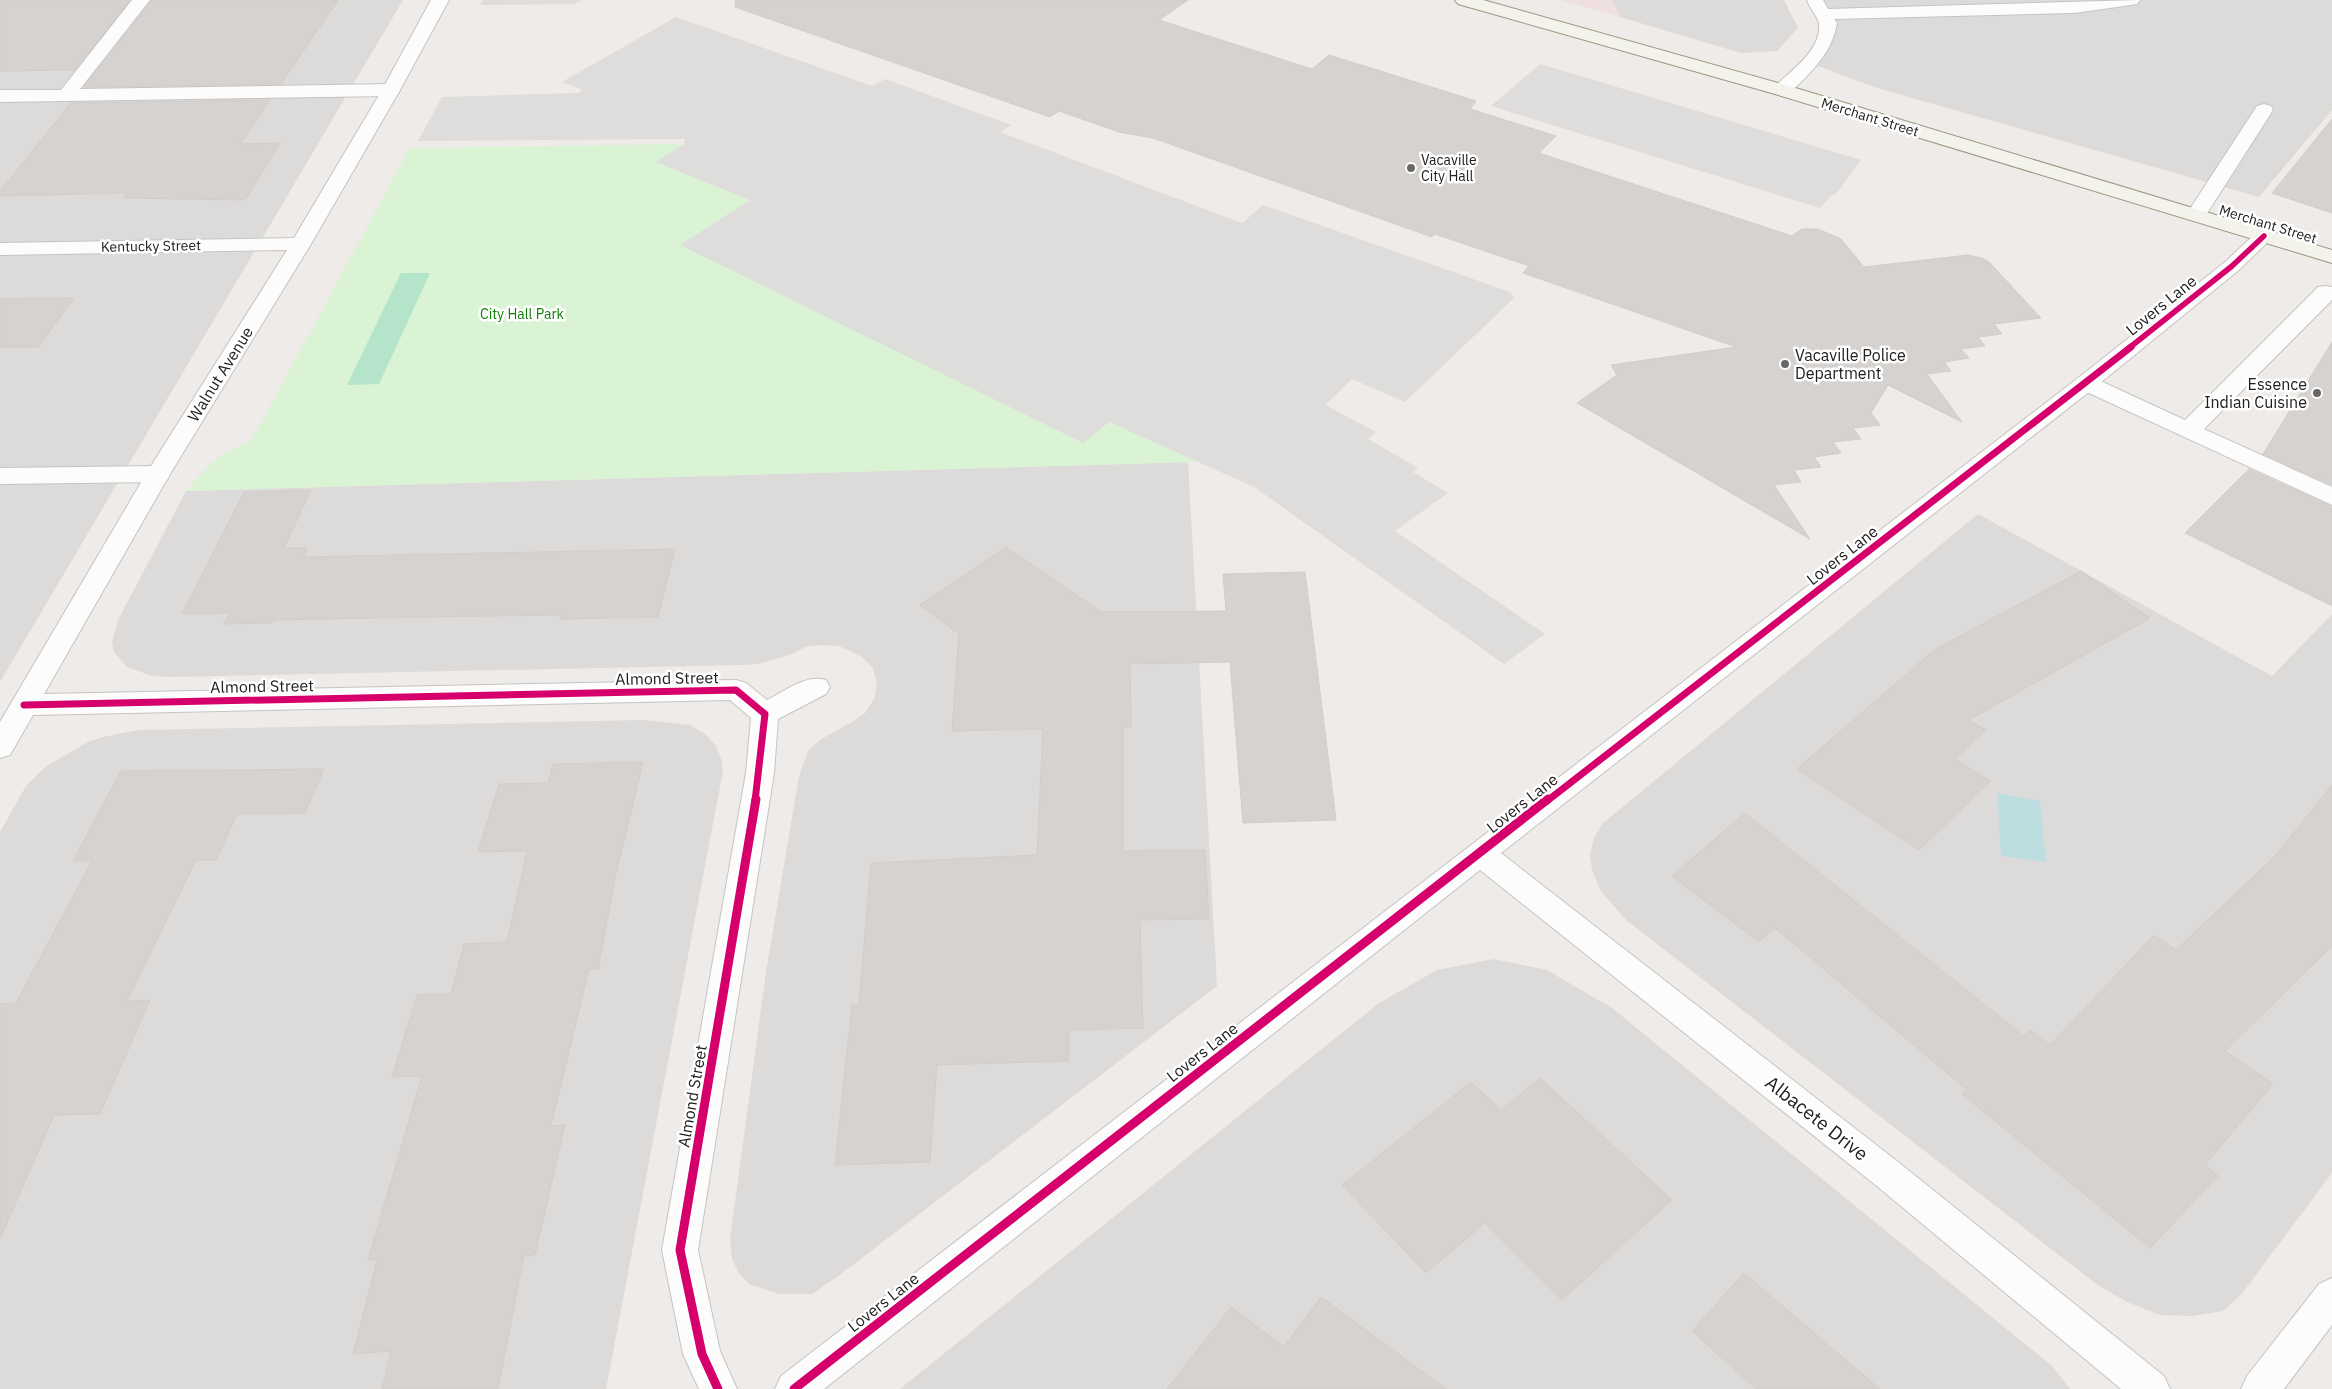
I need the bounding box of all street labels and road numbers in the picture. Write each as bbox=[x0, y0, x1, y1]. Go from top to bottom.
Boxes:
street label: Merchant Street bbox=[1819, 94, 1921, 140]
street label: Merchant Street bbox=[2217, 201, 2319, 247]
street label: Kentucky Street bbox=[101, 236, 201, 256]
street label: Lovers Lane bbox=[2122, 270, 2201, 340]
street label: Walnut Avenue bbox=[183, 323, 257, 425]
street label: Lovers Lane bbox=[1802, 521, 1882, 589]
street label: Almond Street bbox=[615, 667, 719, 689]
street label: Almond Street bbox=[210, 675, 314, 697]
street label: Lovers Lane bbox=[1482, 769, 1562, 837]
street label: Lovers Lane bbox=[1162, 1018, 1242, 1086]
street label: Almond Street bbox=[673, 1043, 711, 1149]
street label: Albacete Drive bbox=[1761, 1070, 1873, 1166]
street label: Lovers Lane bbox=[843, 1268, 923, 1336]

